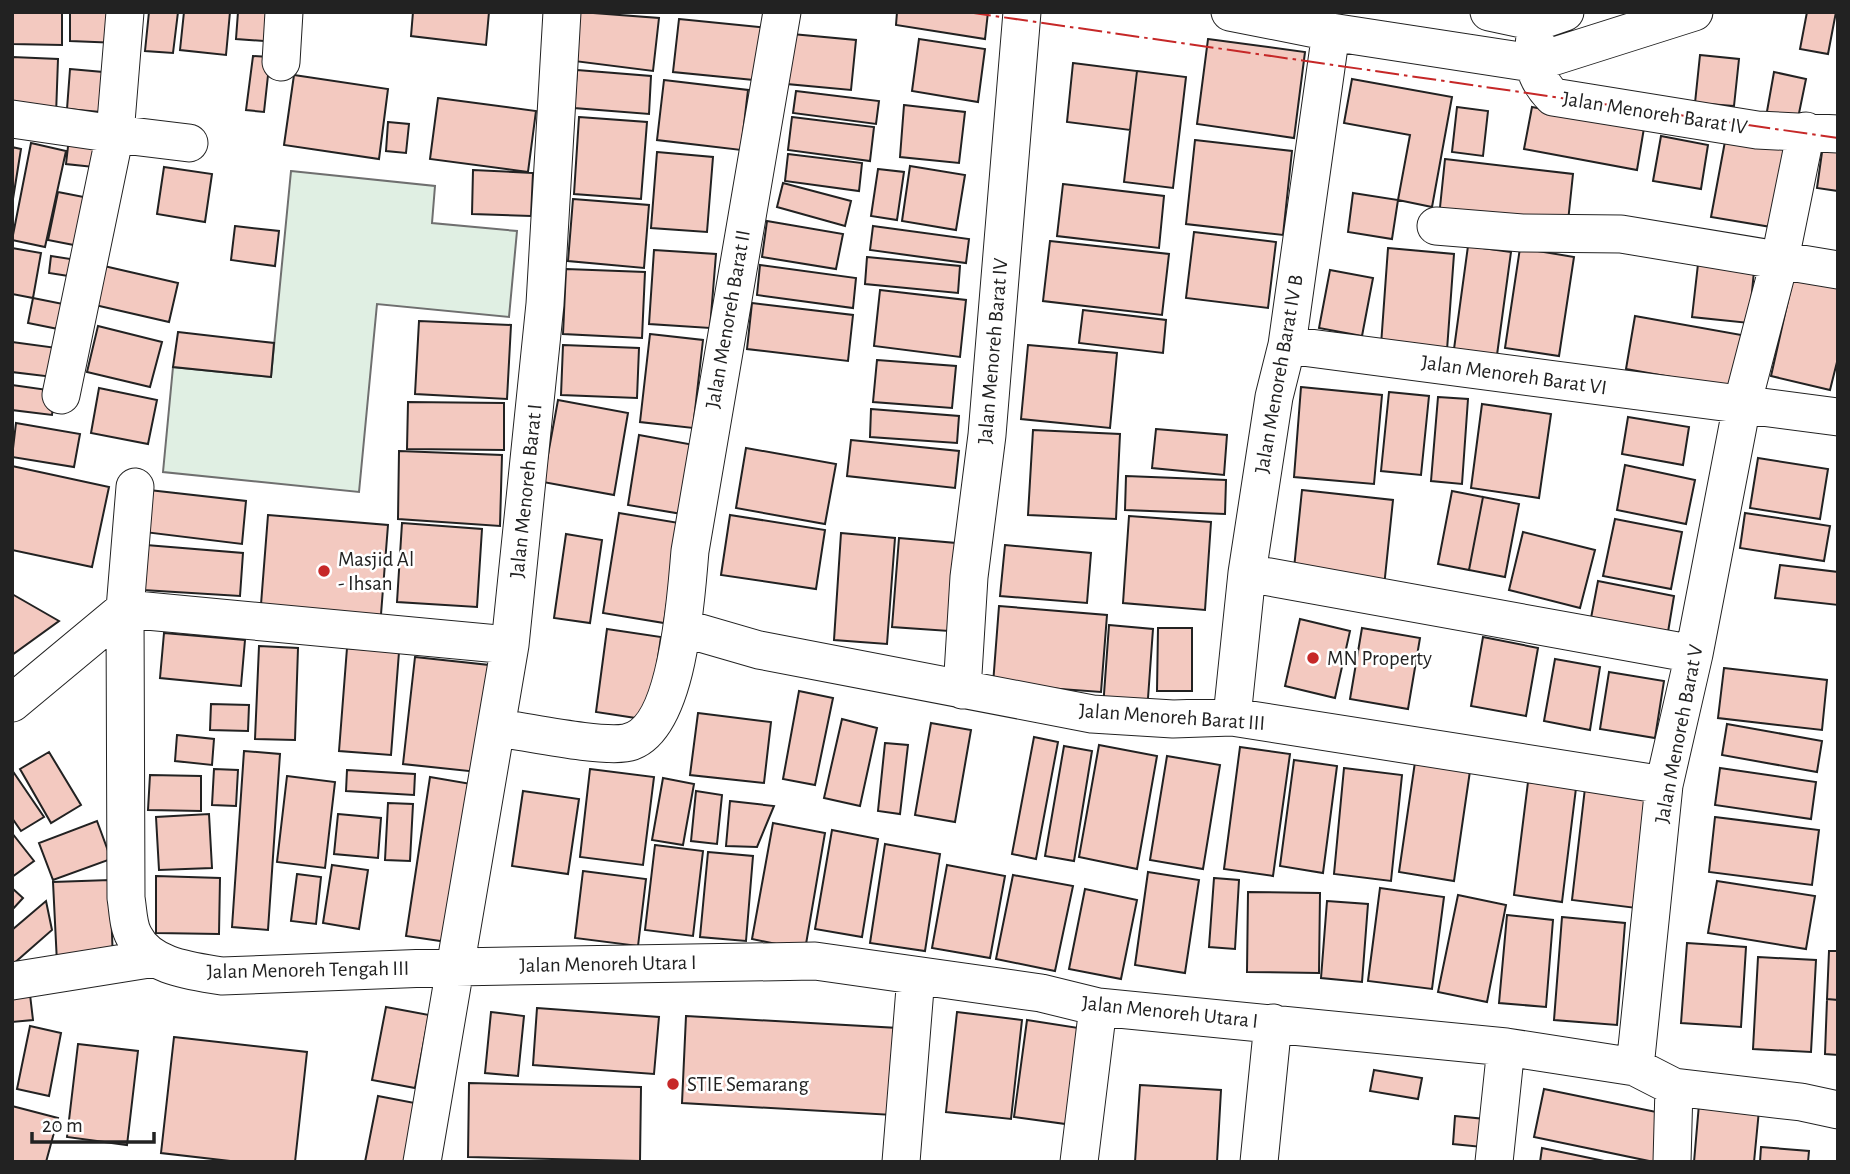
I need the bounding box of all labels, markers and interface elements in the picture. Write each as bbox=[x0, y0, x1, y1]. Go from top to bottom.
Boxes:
street label: Jalan Menoreh Barat IV bbox=[1561, 88, 1749, 138]
street label: Jalan Menoreh Barat II bbox=[702, 228, 754, 410]
street label: Jalan Menoreh Barat IV bbox=[974, 257, 1012, 445]
street label: Jalan Menoreh Barat IV B bbox=[1251, 273, 1307, 475]
street label: Jalan Menoreh Barat VI bbox=[1420, 352, 1608, 398]
street label: Jalan Menoreh Barat I bbox=[506, 403, 546, 579]
place label: Masjid Al - Ihsan bbox=[338, 549, 414, 594]
marker: Masjid Al - Ihsan bbox=[316, 563, 332, 579]
street label: Jalan Menoreh Barat V bbox=[1651, 643, 1707, 825]
place label: MN Property bbox=[1327, 648, 1432, 669]
marker: MN Property bbox=[1305, 650, 1321, 666]
street label: Jalan Menoreh Barat III bbox=[1078, 700, 1266, 734]
street label: Jalan Menoreh Utara I bbox=[519, 952, 697, 976]
street label: Jalan Menoreh Tengah III bbox=[206, 958, 410, 982]
street label: Jalan Menoreh Utara I bbox=[1081, 992, 1259, 1032]
place label: STIE Semarang bbox=[687, 1074, 809, 1095]
marker: STIE Semarang bbox=[665, 1076, 681, 1092]
scale bar bbox=[32, 1100, 154, 1144]
text: 20 m bbox=[42, 1115, 83, 1136]

